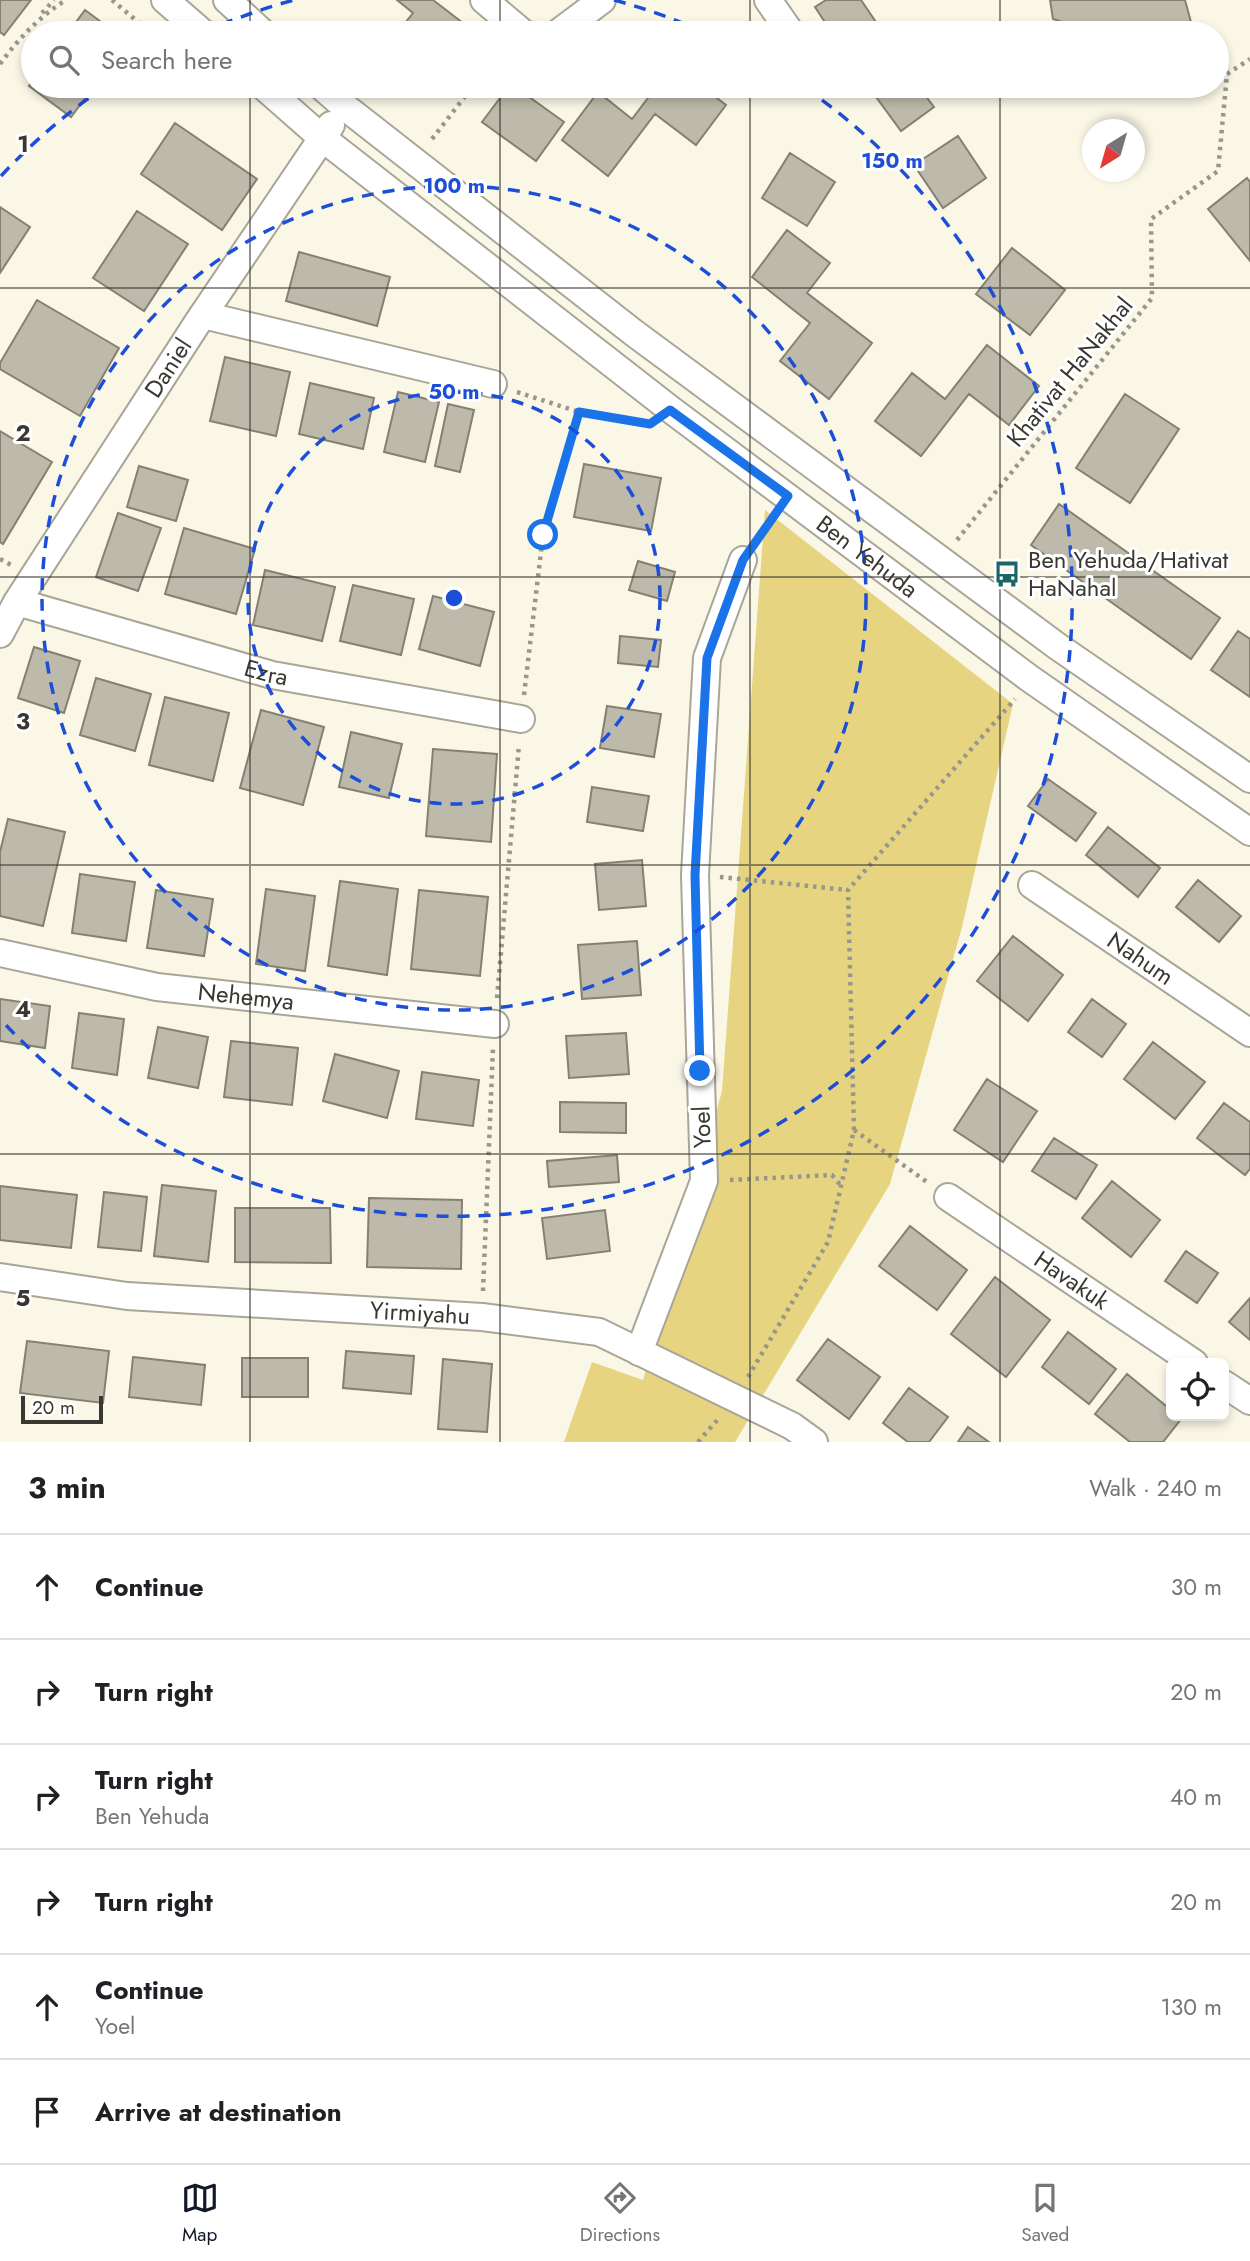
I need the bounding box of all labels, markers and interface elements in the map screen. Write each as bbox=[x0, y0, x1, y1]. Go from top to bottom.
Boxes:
search box bbox=[21, 21, 1229, 98]
icon: search bbox=[45, 41, 83, 79]
text: Search here bbox=[101, 41, 233, 79]
north arrow bbox=[1082, 119, 1145, 182]
text: 1 bbox=[17, 127, 29, 161]
text: 150 m bbox=[861, 146, 923, 176]
text: 100 m bbox=[423, 171, 485, 201]
street label: Khativat HaNakhal bbox=[998, 289, 1141, 454]
street label: Daniel bbox=[136, 331, 200, 404]
text: 50 m bbox=[429, 377, 479, 407]
text: 2 bbox=[15, 416, 31, 450]
street label: Ben Yehuda bbox=[809, 506, 926, 606]
route start bbox=[527, 519, 558, 550]
place label: Ben Yehuda/Hativat HaNahal bbox=[1028, 542, 1229, 605]
bus stop icon: Ben Yehuda/Hativat HaNahal bbox=[992, 559, 1022, 589]
centre of rings bbox=[442, 586, 466, 610]
street label: Ezra bbox=[240, 650, 291, 694]
text: 3 bbox=[16, 704, 30, 738]
street label: Nahum bbox=[1100, 923, 1181, 993]
street label: Nehemya bbox=[196, 974, 296, 1019]
text: 4 bbox=[15, 992, 31, 1026]
route end bbox=[684, 1055, 715, 1086]
street label: Yoel bbox=[683, 1105, 720, 1149]
street label: Havakuk bbox=[1027, 1242, 1117, 1318]
text: 5 bbox=[16, 1281, 30, 1315]
street label: Yirmiyahu bbox=[369, 1292, 471, 1333]
map controls bbox=[1166, 1358, 1229, 1421]
button: locate bbox=[1166, 1358, 1229, 1421]
scale bar bbox=[21, 1393, 103, 1425]
text: 20 m bbox=[32, 1394, 75, 1421]
text: 3 min bbox=[28, 1466, 106, 1509]
text: Walk · 240 m bbox=[1089, 1471, 1222, 1505]
icon: ahead bbox=[28, 1568, 66, 1606]
text: Continue bbox=[95, 1568, 204, 1606]
text: 30 m bbox=[1171, 1570, 1222, 1604]
icon: right bbox=[28, 1673, 66, 1711]
text: Turn right bbox=[95, 1673, 213, 1711]
text: 20 m bbox=[1170, 1675, 1222, 1709]
text: Turn right bbox=[95, 1761, 213, 1799]
icon: right bbox=[28, 1778, 66, 1816]
text: 40 m bbox=[1170, 1780, 1222, 1814]
text: Ben Yehuda bbox=[95, 1799, 209, 1833]
icon: right bbox=[28, 1883, 66, 1921]
text: Turn right bbox=[95, 1883, 213, 1921]
text: 20 m bbox=[1170, 1885, 1222, 1919]
text: Continue bbox=[95, 1971, 204, 2009]
icon: ahead bbox=[28, 1988, 66, 2026]
text: 130 m bbox=[1160, 1990, 1222, 2024]
text: Yoel bbox=[95, 2009, 135, 2043]
icon: arrive bbox=[28, 2093, 66, 2131]
text: Arrive at destination bbox=[95, 2093, 342, 2131]
tab: Map bbox=[181, 2179, 219, 2248]
tab: Directions bbox=[580, 2179, 660, 2248]
tab: Saved bbox=[1021, 2179, 1069, 2248]

